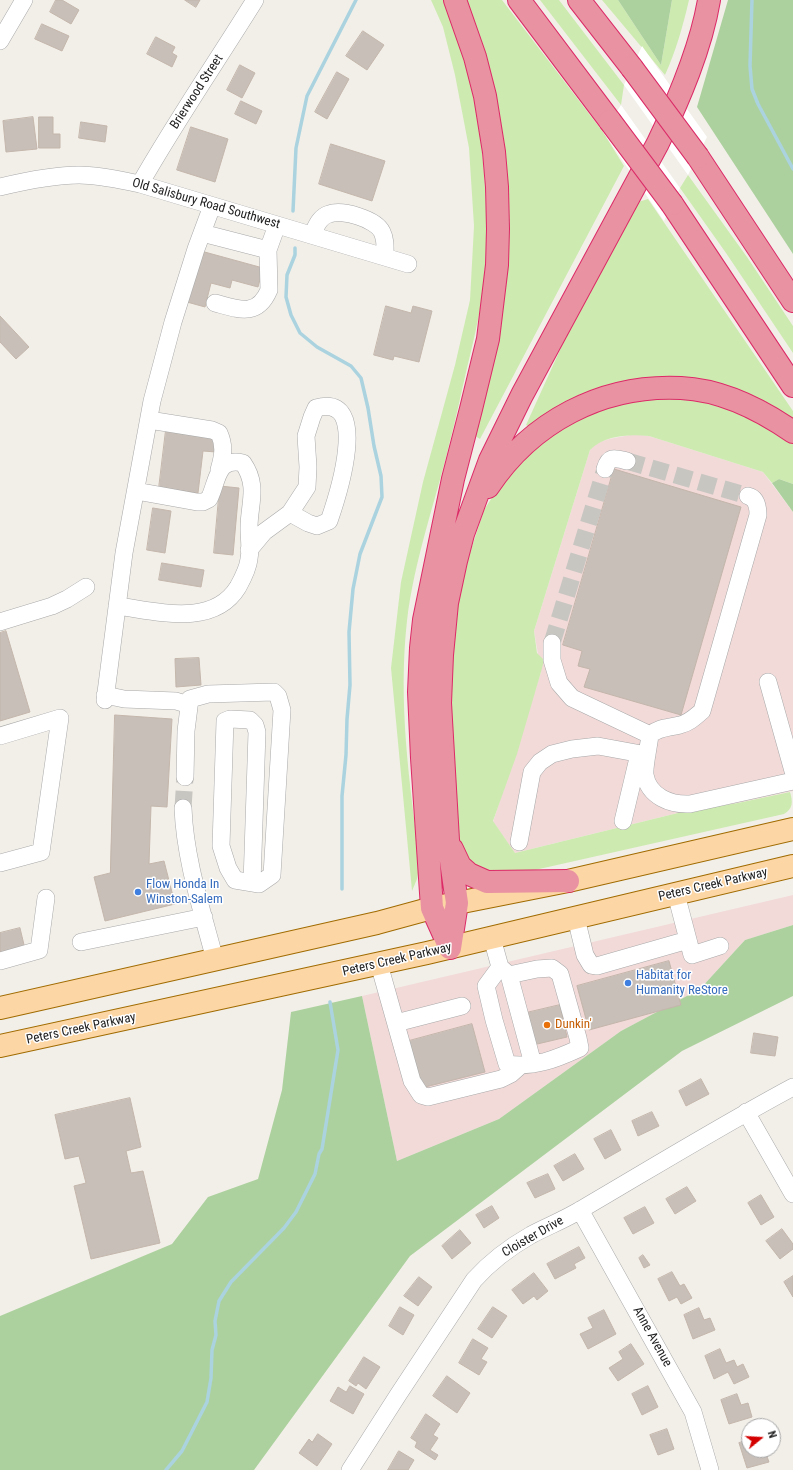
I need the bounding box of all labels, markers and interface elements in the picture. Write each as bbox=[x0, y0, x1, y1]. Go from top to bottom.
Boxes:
street label: Brierwood Street bbox=[167, 52, 227, 132]
street label: Old Salisbury Road Southwest bbox=[130, 175, 282, 233]
street label: Peters Creek Parkway bbox=[657, 865, 769, 905]
place label: Flow Honda In Winston-Salem bbox=[146, 877, 223, 908]
marker: Flow Honda In Winston-Salem bbox=[133, 887, 143, 897]
street label: Peters Creek Parkway bbox=[341, 940, 453, 980]
place label: Habitat for Humanity ReStore bbox=[636, 968, 728, 999]
marker: Habitat for Humanity ReStore bbox=[623, 978, 633, 988]
street label: Peters Creek Parkway bbox=[25, 1010, 137, 1048]
place label: Dunkin' bbox=[555, 1017, 592, 1033]
marker: Dunkin' bbox=[542, 1020, 552, 1030]
street label: Cloister Drive bbox=[499, 1213, 567, 1261]
street label: Anne Avenue bbox=[629, 1304, 675, 1370]
north arrow bbox=[741, 1418, 781, 1458]
text: N bbox=[765, 1429, 779, 1440]

